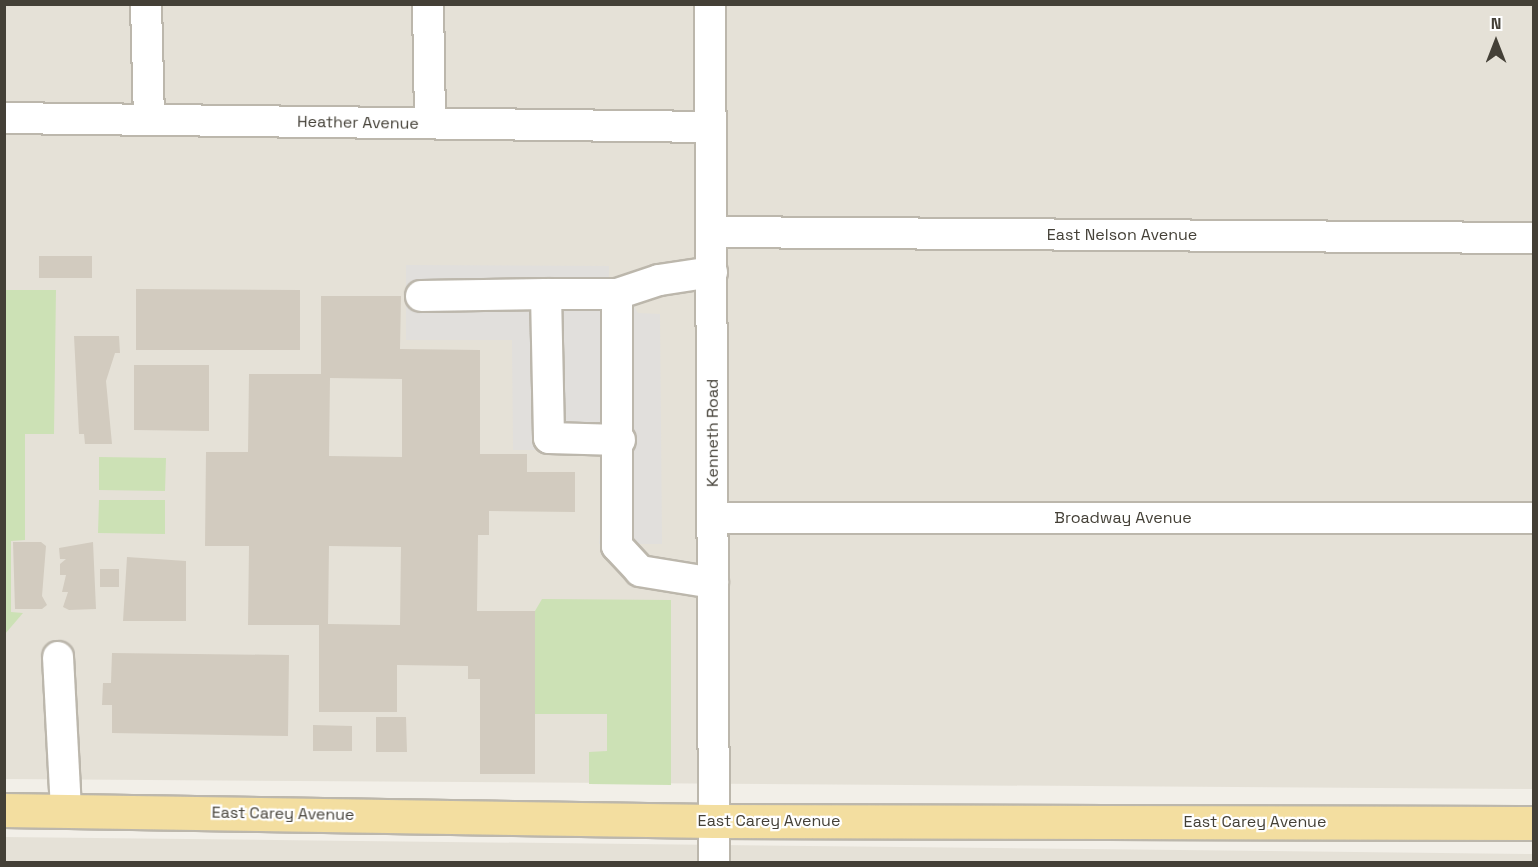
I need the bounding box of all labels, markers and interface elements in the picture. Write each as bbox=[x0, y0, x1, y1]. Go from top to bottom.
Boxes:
north arrow bbox=[1466, 12, 1526, 72]
text: N bbox=[1491, 13, 1501, 34]
street label: Heather Avenue bbox=[297, 112, 419, 134]
street label: East Nelson Avenue bbox=[1047, 225, 1197, 245]
street label: Kenneth Road bbox=[703, 379, 723, 487]
street label: Broadway Avenue bbox=[1054, 508, 1192, 528]
street label: East Carey Avenue bbox=[211, 803, 355, 825]
street label: East Carey Avenue bbox=[698, 811, 840, 831]
street label: East Carey Avenue bbox=[1184, 812, 1326, 832]

